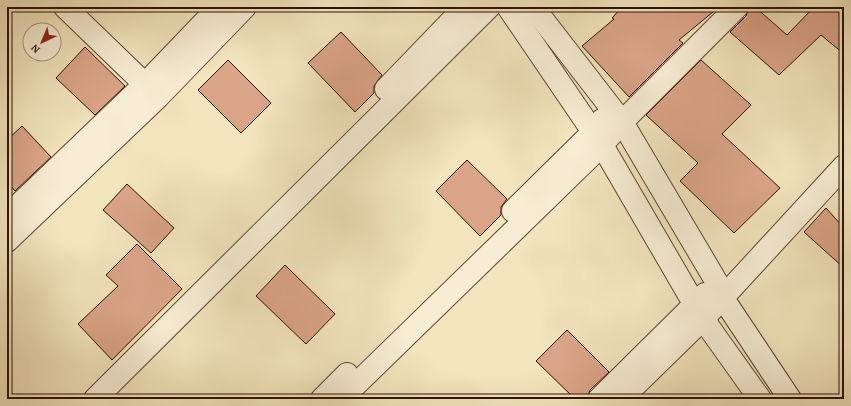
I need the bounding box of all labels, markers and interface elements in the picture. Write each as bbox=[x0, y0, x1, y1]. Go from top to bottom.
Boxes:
north arrow bbox=[22, 22, 62, 62]
text: N bbox=[26, 40, 43, 58]

